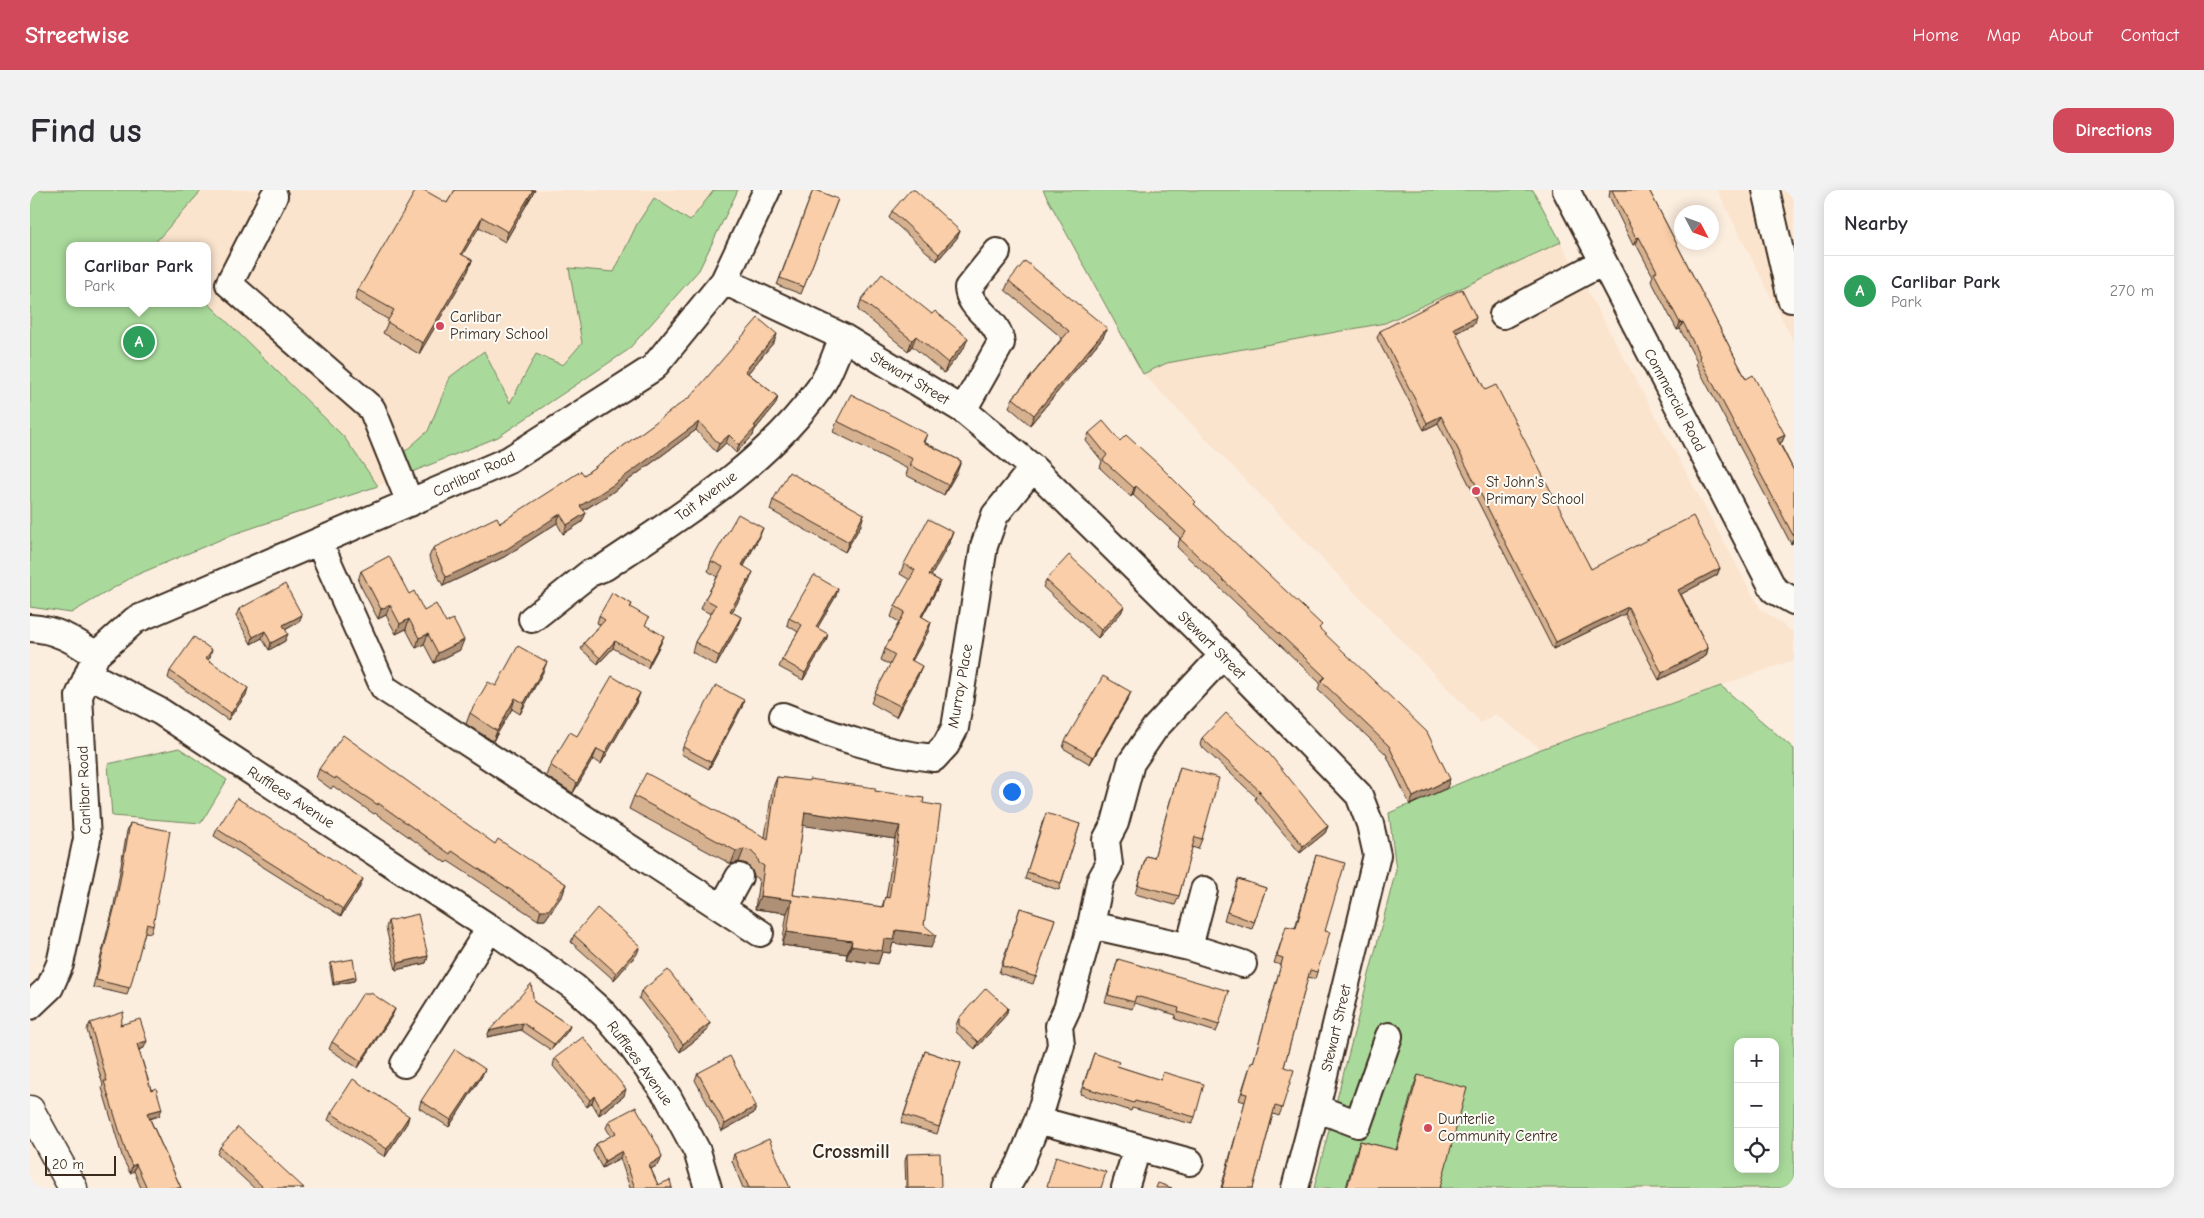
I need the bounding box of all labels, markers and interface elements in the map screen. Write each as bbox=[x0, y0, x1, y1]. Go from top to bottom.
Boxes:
text: Streetwise bbox=[25, 21, 129, 49]
text: Home bbox=[1912, 25, 1959, 46]
text: Map bbox=[1987, 25, 2021, 46]
text: About bbox=[2049, 25, 2093, 46]
text: Contact bbox=[2121, 25, 2179, 46]
button: Directions bbox=[2053, 108, 2174, 153]
text: Find us bbox=[30, 110, 142, 151]
north arrow bbox=[1674, 205, 1719, 250]
text: Nearby bbox=[1844, 211, 1908, 235]
popup bbox=[66, 242, 211, 307]
text: Carlibar Park bbox=[84, 255, 193, 277]
text: Carlibar Park bbox=[1891, 271, 2000, 293]
text: Park bbox=[84, 277, 115, 295]
text: A bbox=[1856, 282, 1864, 300]
text: 270 m bbox=[2110, 282, 2154, 300]
text: Park bbox=[1891, 293, 1922, 311]
place label: Carlibar Primary School bbox=[450, 308, 548, 343]
marker: Carlibar Primary School bbox=[434, 320, 446, 332]
pin: A bbox=[123, 323, 155, 361]
street label: Commercial Road bbox=[1640, 345, 1710, 455]
street label: Stewart Street bbox=[867, 347, 953, 409]
street label: Carlibar Road bbox=[430, 447, 518, 501]
street label: Tait Avenue bbox=[672, 467, 741, 525]
place label: St John's Primary School bbox=[1486, 473, 1584, 508]
marker: St John's Primary School bbox=[1470, 485, 1482, 497]
street label: Stewart Street bbox=[1174, 607, 1250, 683]
street label: Murray Place bbox=[944, 642, 976, 730]
street label: Carlibar Road bbox=[73, 745, 95, 835]
street label: Rufflees Avenue bbox=[244, 762, 338, 832]
your location bbox=[999, 779, 1025, 805]
street label: Stewart Street bbox=[1317, 982, 1355, 1073]
street label: Rufflees Avenue bbox=[603, 1017, 677, 1109]
map controls bbox=[1734, 1038, 1779, 1173]
button: + bbox=[1734, 1038, 1779, 1083]
button: − bbox=[1734, 1083, 1779, 1128]
place label: Dunterlie Community Centre bbox=[1438, 1110, 1558, 1145]
marker: Dunterlie Community Centre bbox=[1422, 1122, 1434, 1134]
button: locate bbox=[1734, 1128, 1779, 1173]
district label: Crossmill bbox=[812, 1140, 890, 1163]
scale bar bbox=[45, 1153, 116, 1176]
text: 20 m bbox=[52, 1156, 84, 1173]

